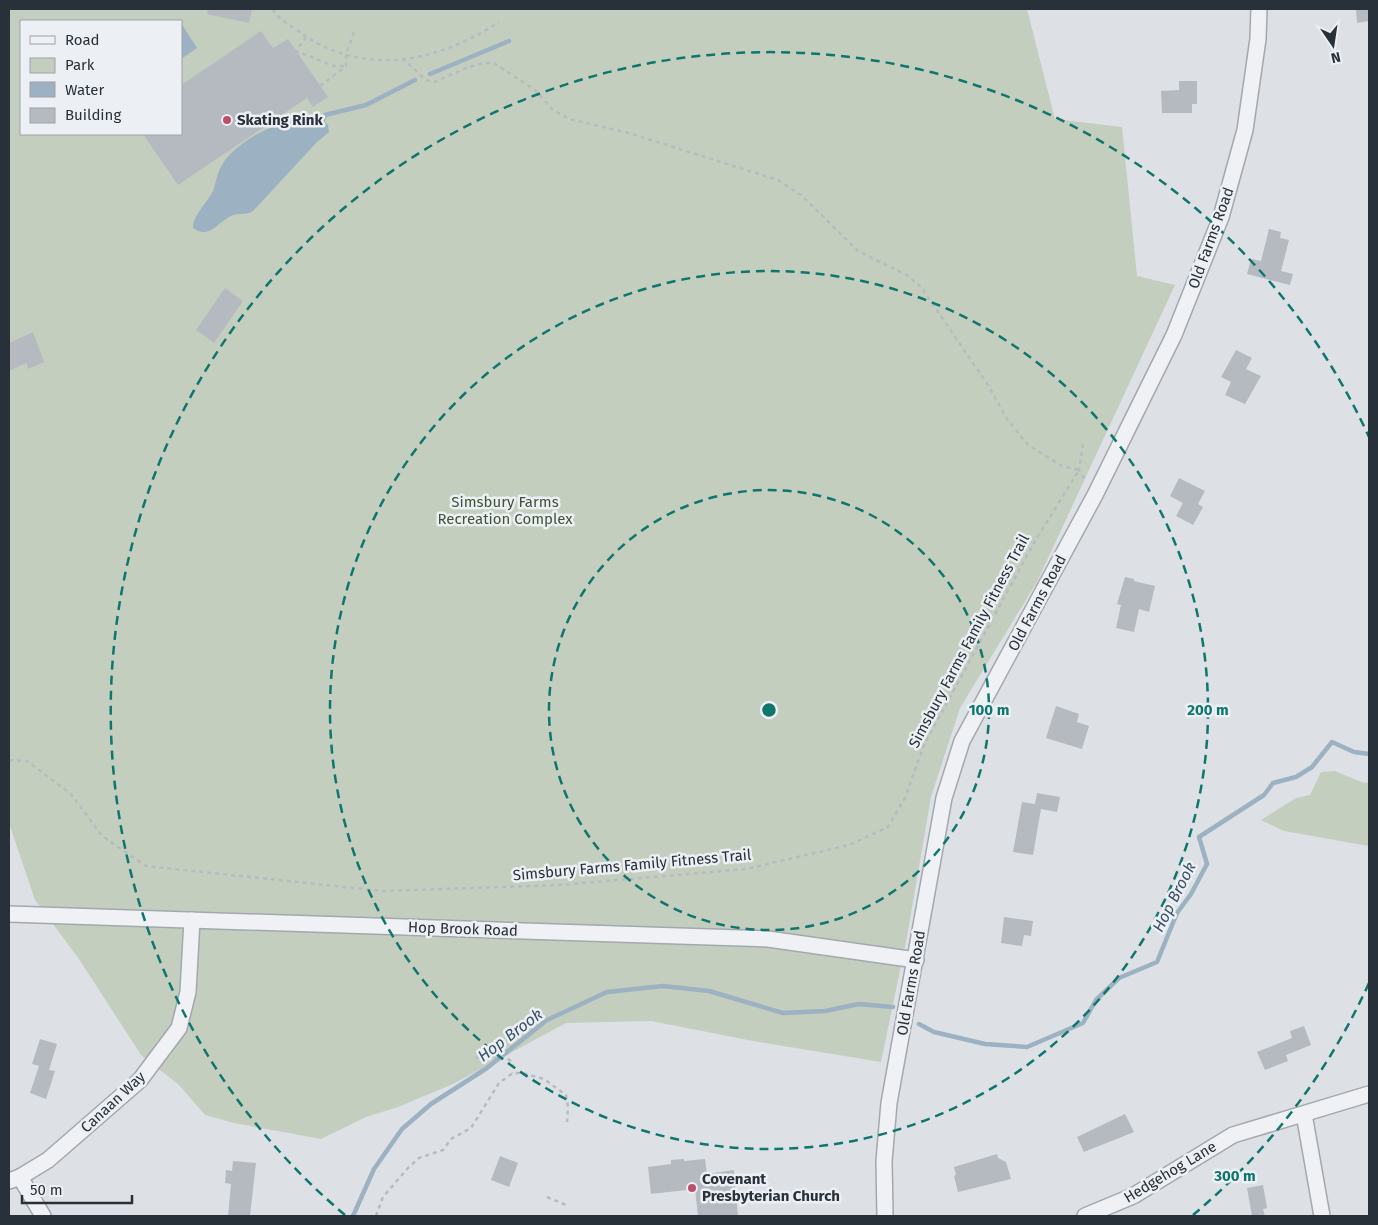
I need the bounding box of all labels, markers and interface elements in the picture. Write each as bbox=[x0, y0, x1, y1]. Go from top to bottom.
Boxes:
legend bbox=[20, 20, 182, 135]
north arrow bbox=[1308, 20, 1358, 70]
text: Road bbox=[65, 31, 100, 49]
text: N bbox=[1329, 48, 1342, 67]
text: Park bbox=[65, 56, 95, 74]
text: Water bbox=[65, 81, 104, 99]
text: Building bbox=[65, 106, 121, 124]
place label: Skating Rink bbox=[237, 111, 323, 129]
marker: Skating Rink bbox=[221, 114, 233, 126]
street label: Old Farms Road bbox=[1184, 185, 1238, 291]
park label: Simsbury Farms Recreation Complex bbox=[437, 493, 573, 528]
street label: Simsbury Farms Family Fitness Trail bbox=[905, 531, 1033, 751]
street label: Old Farms Road bbox=[1004, 552, 1070, 654]
centre of rings bbox=[760, 701, 778, 719]
text: 100 m bbox=[969, 701, 1009, 719]
text: 200 m bbox=[1187, 701, 1229, 719]
street label: Simsbury Farms Family Fitness Trail bbox=[512, 846, 753, 884]
water label: Hop Brook bbox=[1148, 859, 1200, 935]
street label: Hop Brook Road bbox=[408, 918, 518, 940]
street label: Old Farms Road bbox=[893, 929, 929, 1037]
water label: Hop Brook bbox=[474, 1004, 546, 1065]
street label: Canaan Way bbox=[77, 1067, 149, 1136]
street label: Hedgehog Lane bbox=[1120, 1137, 1220, 1207]
text: 300 m bbox=[1213, 1167, 1256, 1185]
place label: Covenant Presbyterian Church bbox=[702, 1170, 840, 1205]
scale bar bbox=[22, 1172, 132, 1204]
text: 50 m bbox=[30, 1181, 63, 1199]
marker: Covenant Presbyterian Church bbox=[686, 1182, 698, 1194]

